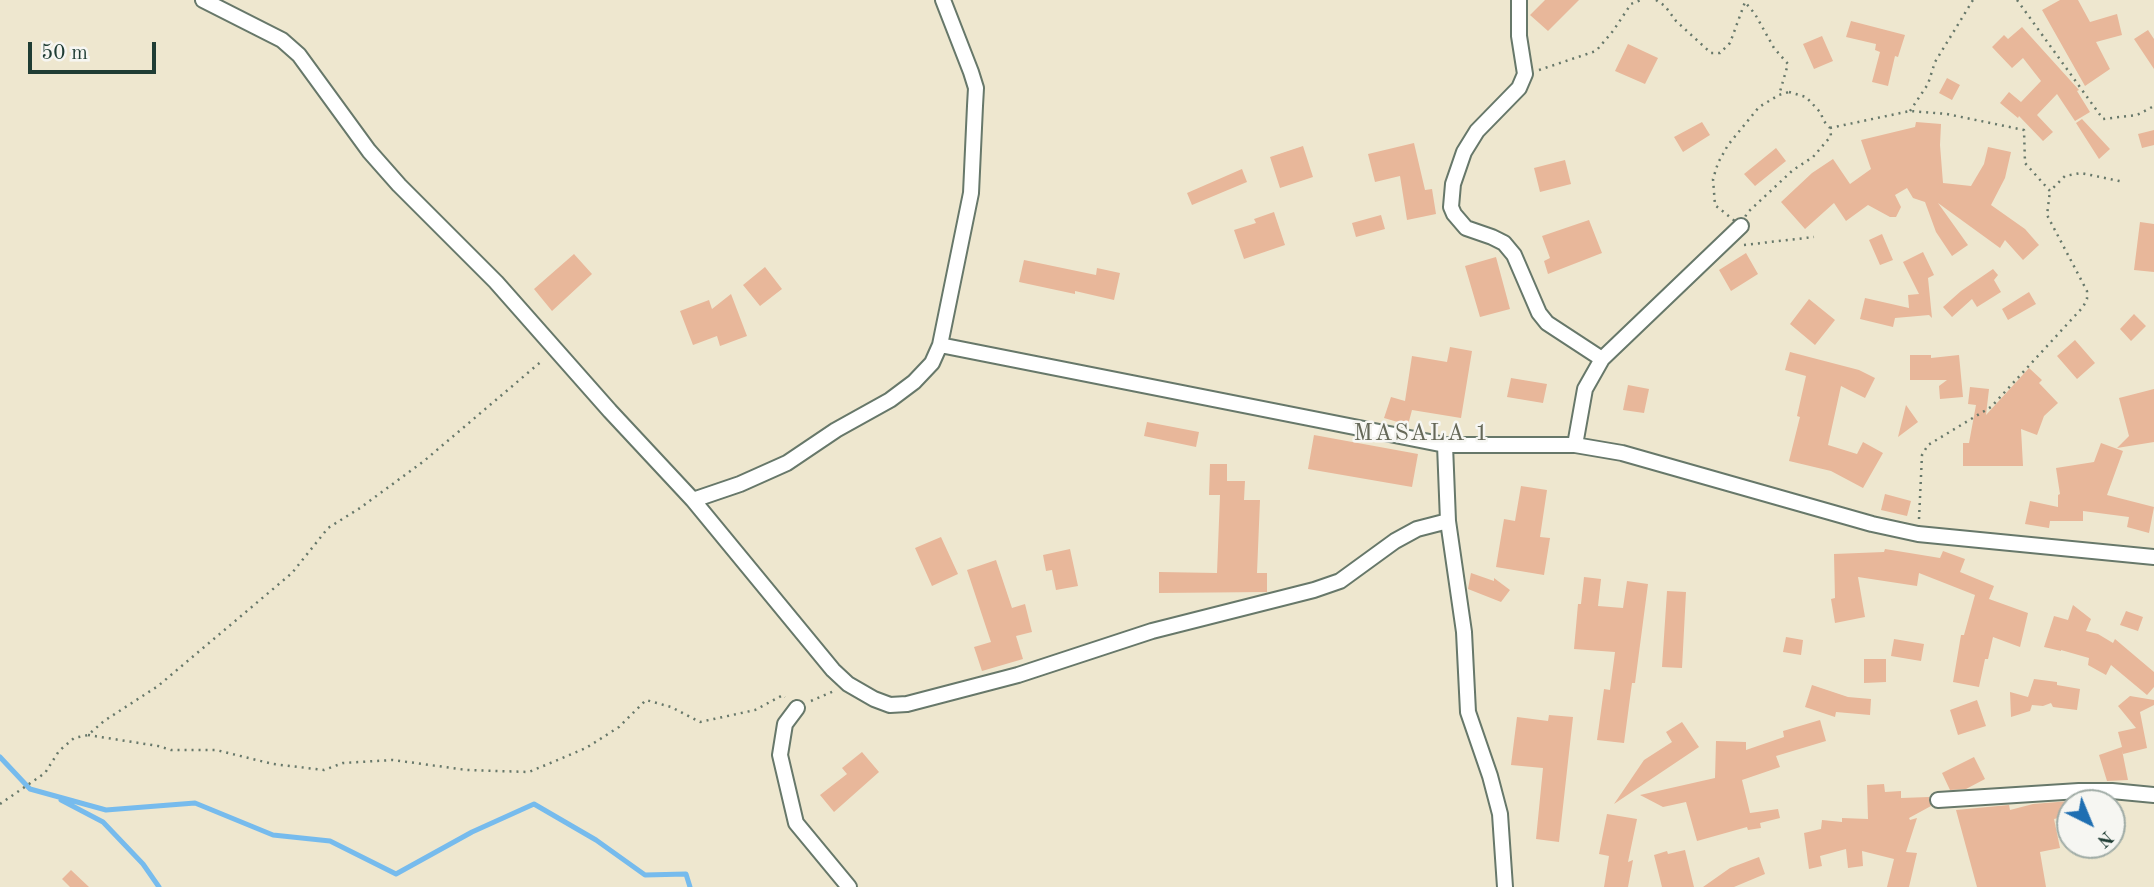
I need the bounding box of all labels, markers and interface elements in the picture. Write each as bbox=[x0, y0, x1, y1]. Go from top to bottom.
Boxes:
scale bar bbox=[32, 28, 159, 72]
text: 50 m bbox=[41, 43, 88, 64]
district label: MASALA 1 bbox=[1355, 420, 1489, 448]
north arrow bbox=[2056, 789, 2126, 859]
text: N bbox=[2093, 826, 2116, 850]

